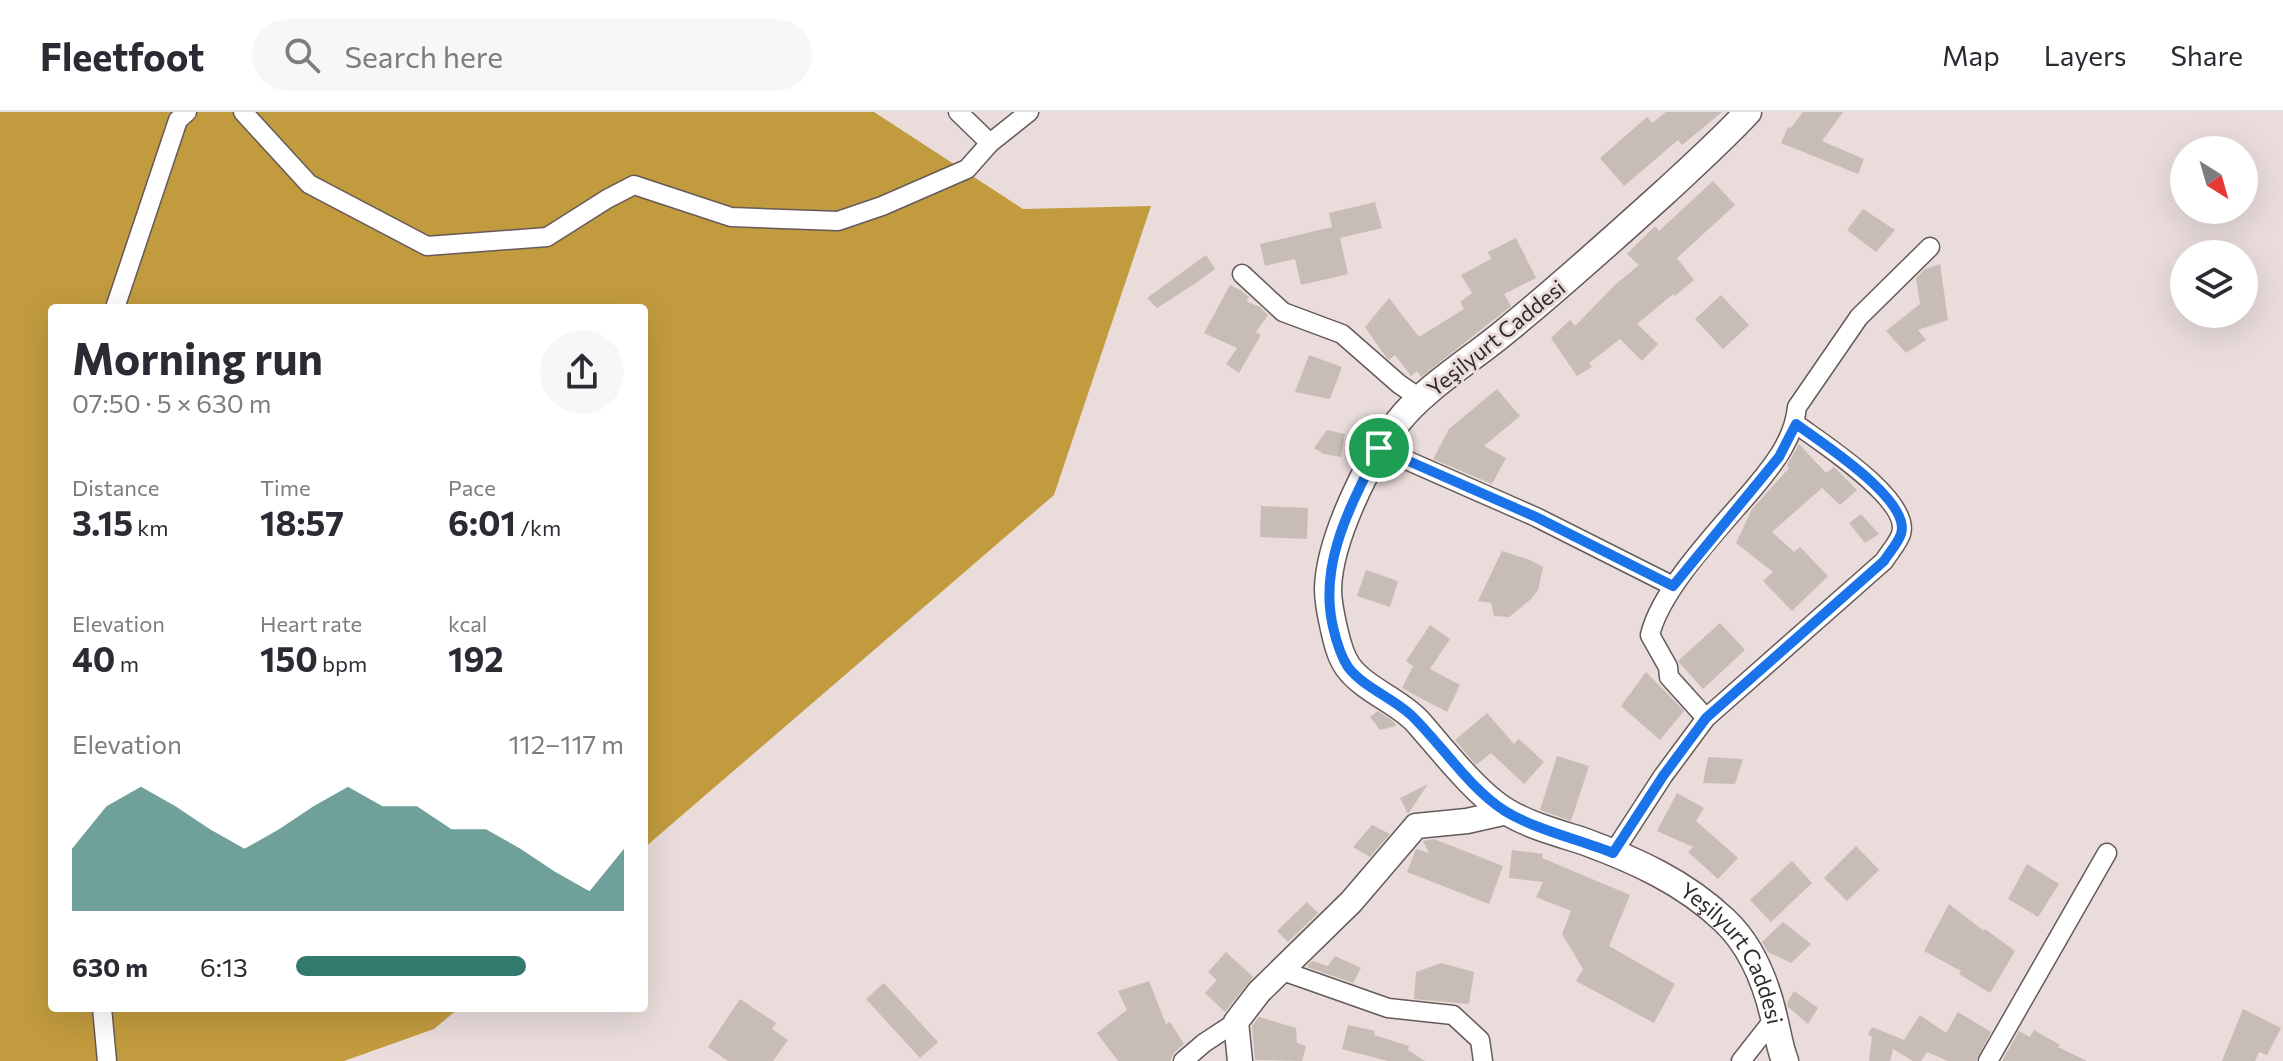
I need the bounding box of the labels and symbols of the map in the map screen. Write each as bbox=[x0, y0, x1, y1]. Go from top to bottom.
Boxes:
north arrow bbox=[2170, 136, 2258, 224]
street label: Yeşilyurt Caddesi bbox=[1421, 274, 1570, 402]
pin bbox=[1345, 414, 1413, 482]
street label: Yeşilyurt Caddesi bbox=[1675, 876, 1789, 1027]

